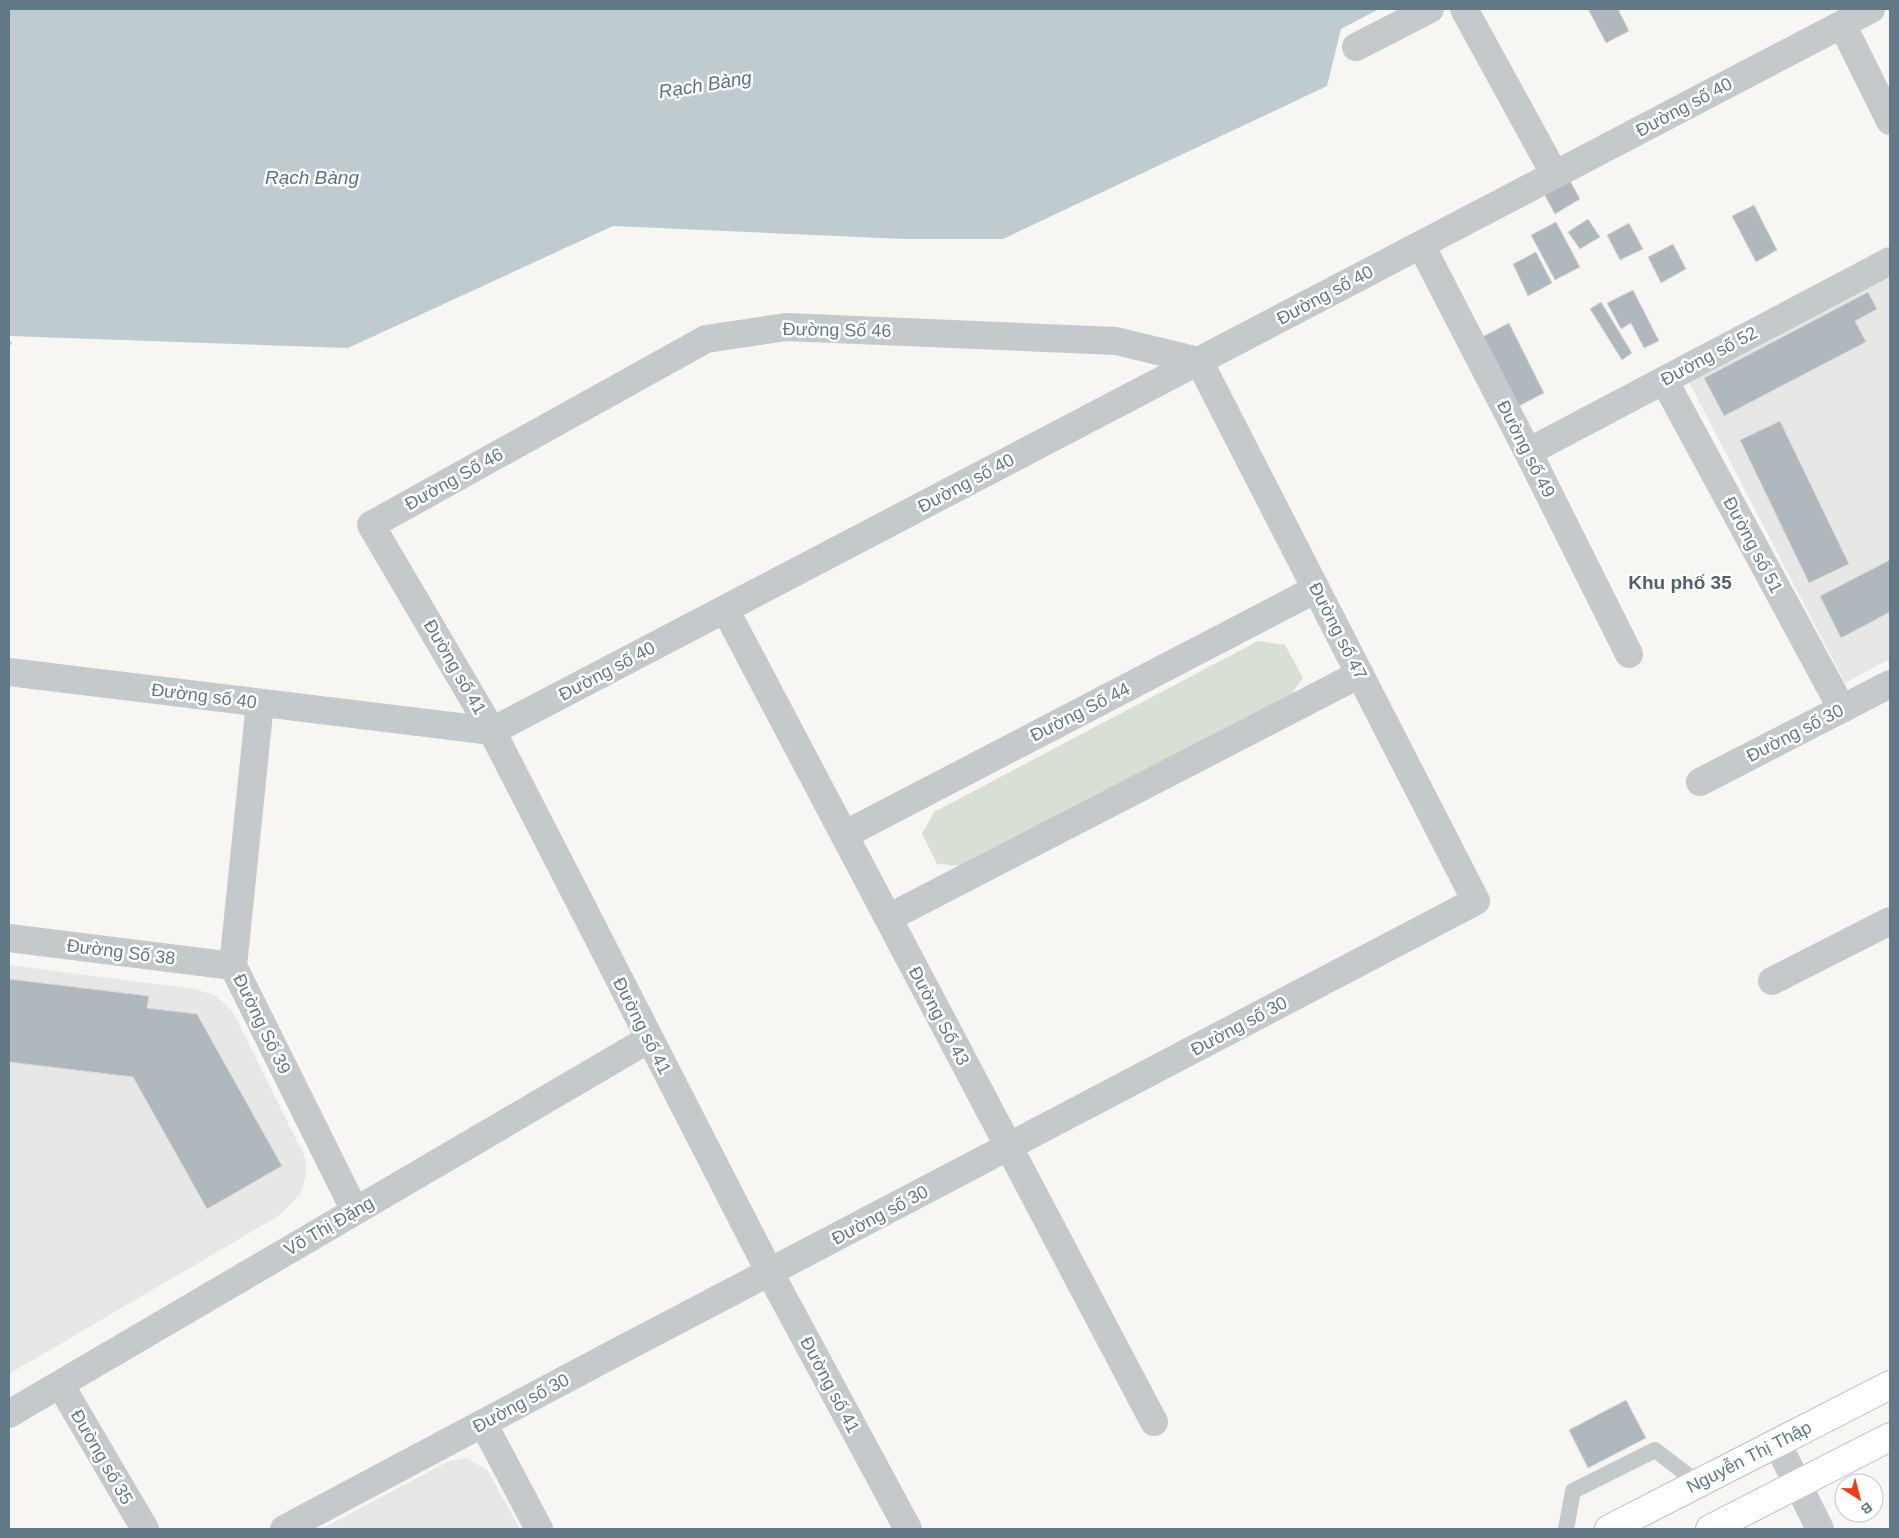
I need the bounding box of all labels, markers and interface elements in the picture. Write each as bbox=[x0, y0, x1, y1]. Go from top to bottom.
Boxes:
water label: Rạch Bàng bbox=[657, 67, 754, 102]
street label: Đường số 40 bbox=[1633, 73, 1735, 141]
water label: Rạch Bàng bbox=[265, 167, 359, 188]
street label: Đường số 40 bbox=[1274, 261, 1376, 329]
street label: Đường Số 46 bbox=[782, 319, 892, 341]
street label: Đường số 52 bbox=[1658, 322, 1760, 390]
street label: Đường số 49 bbox=[1493, 397, 1559, 501]
street label: Đường Số 46 bbox=[402, 444, 506, 514]
street label: Đường số 40 bbox=[915, 449, 1017, 517]
street label: Đường số 51 bbox=[1719, 494, 1787, 596]
district label: Khu phố 35 bbox=[1628, 572, 1732, 593]
street label: Đường số 47 bbox=[1305, 579, 1371, 683]
street label: Đường số 41 bbox=[420, 616, 490, 718]
street label: Đường số 40 bbox=[556, 637, 658, 705]
street label: Đường Số 44 bbox=[1027, 678, 1133, 746]
street label: Đường số 40 bbox=[150, 680, 258, 712]
street label: Đường số 30 bbox=[1743, 700, 1847, 766]
street label: Đường Số 38 bbox=[66, 935, 176, 969]
street label: Đường Số 43 bbox=[905, 963, 973, 1069]
street label: Đường Số 39 bbox=[229, 971, 295, 1077]
street label: Đường số 41 bbox=[609, 974, 675, 1078]
street label: Đường số 30 bbox=[1188, 992, 1290, 1060]
street label: Đường số 30 bbox=[829, 1181, 931, 1249]
street label: Võ Thị Đặng bbox=[281, 1192, 377, 1260]
street label: Đường số 41 bbox=[796, 1334, 864, 1436]
street label: Đường số 30 bbox=[470, 1369, 572, 1437]
street label: Đường số 35 bbox=[67, 1406, 137, 1508]
street label: Nguyễn Thị Thập bbox=[1683, 1416, 1815, 1497]
north arrow bbox=[1834, 1473, 1884, 1523]
text: B bbox=[1858, 1499, 1875, 1518]

